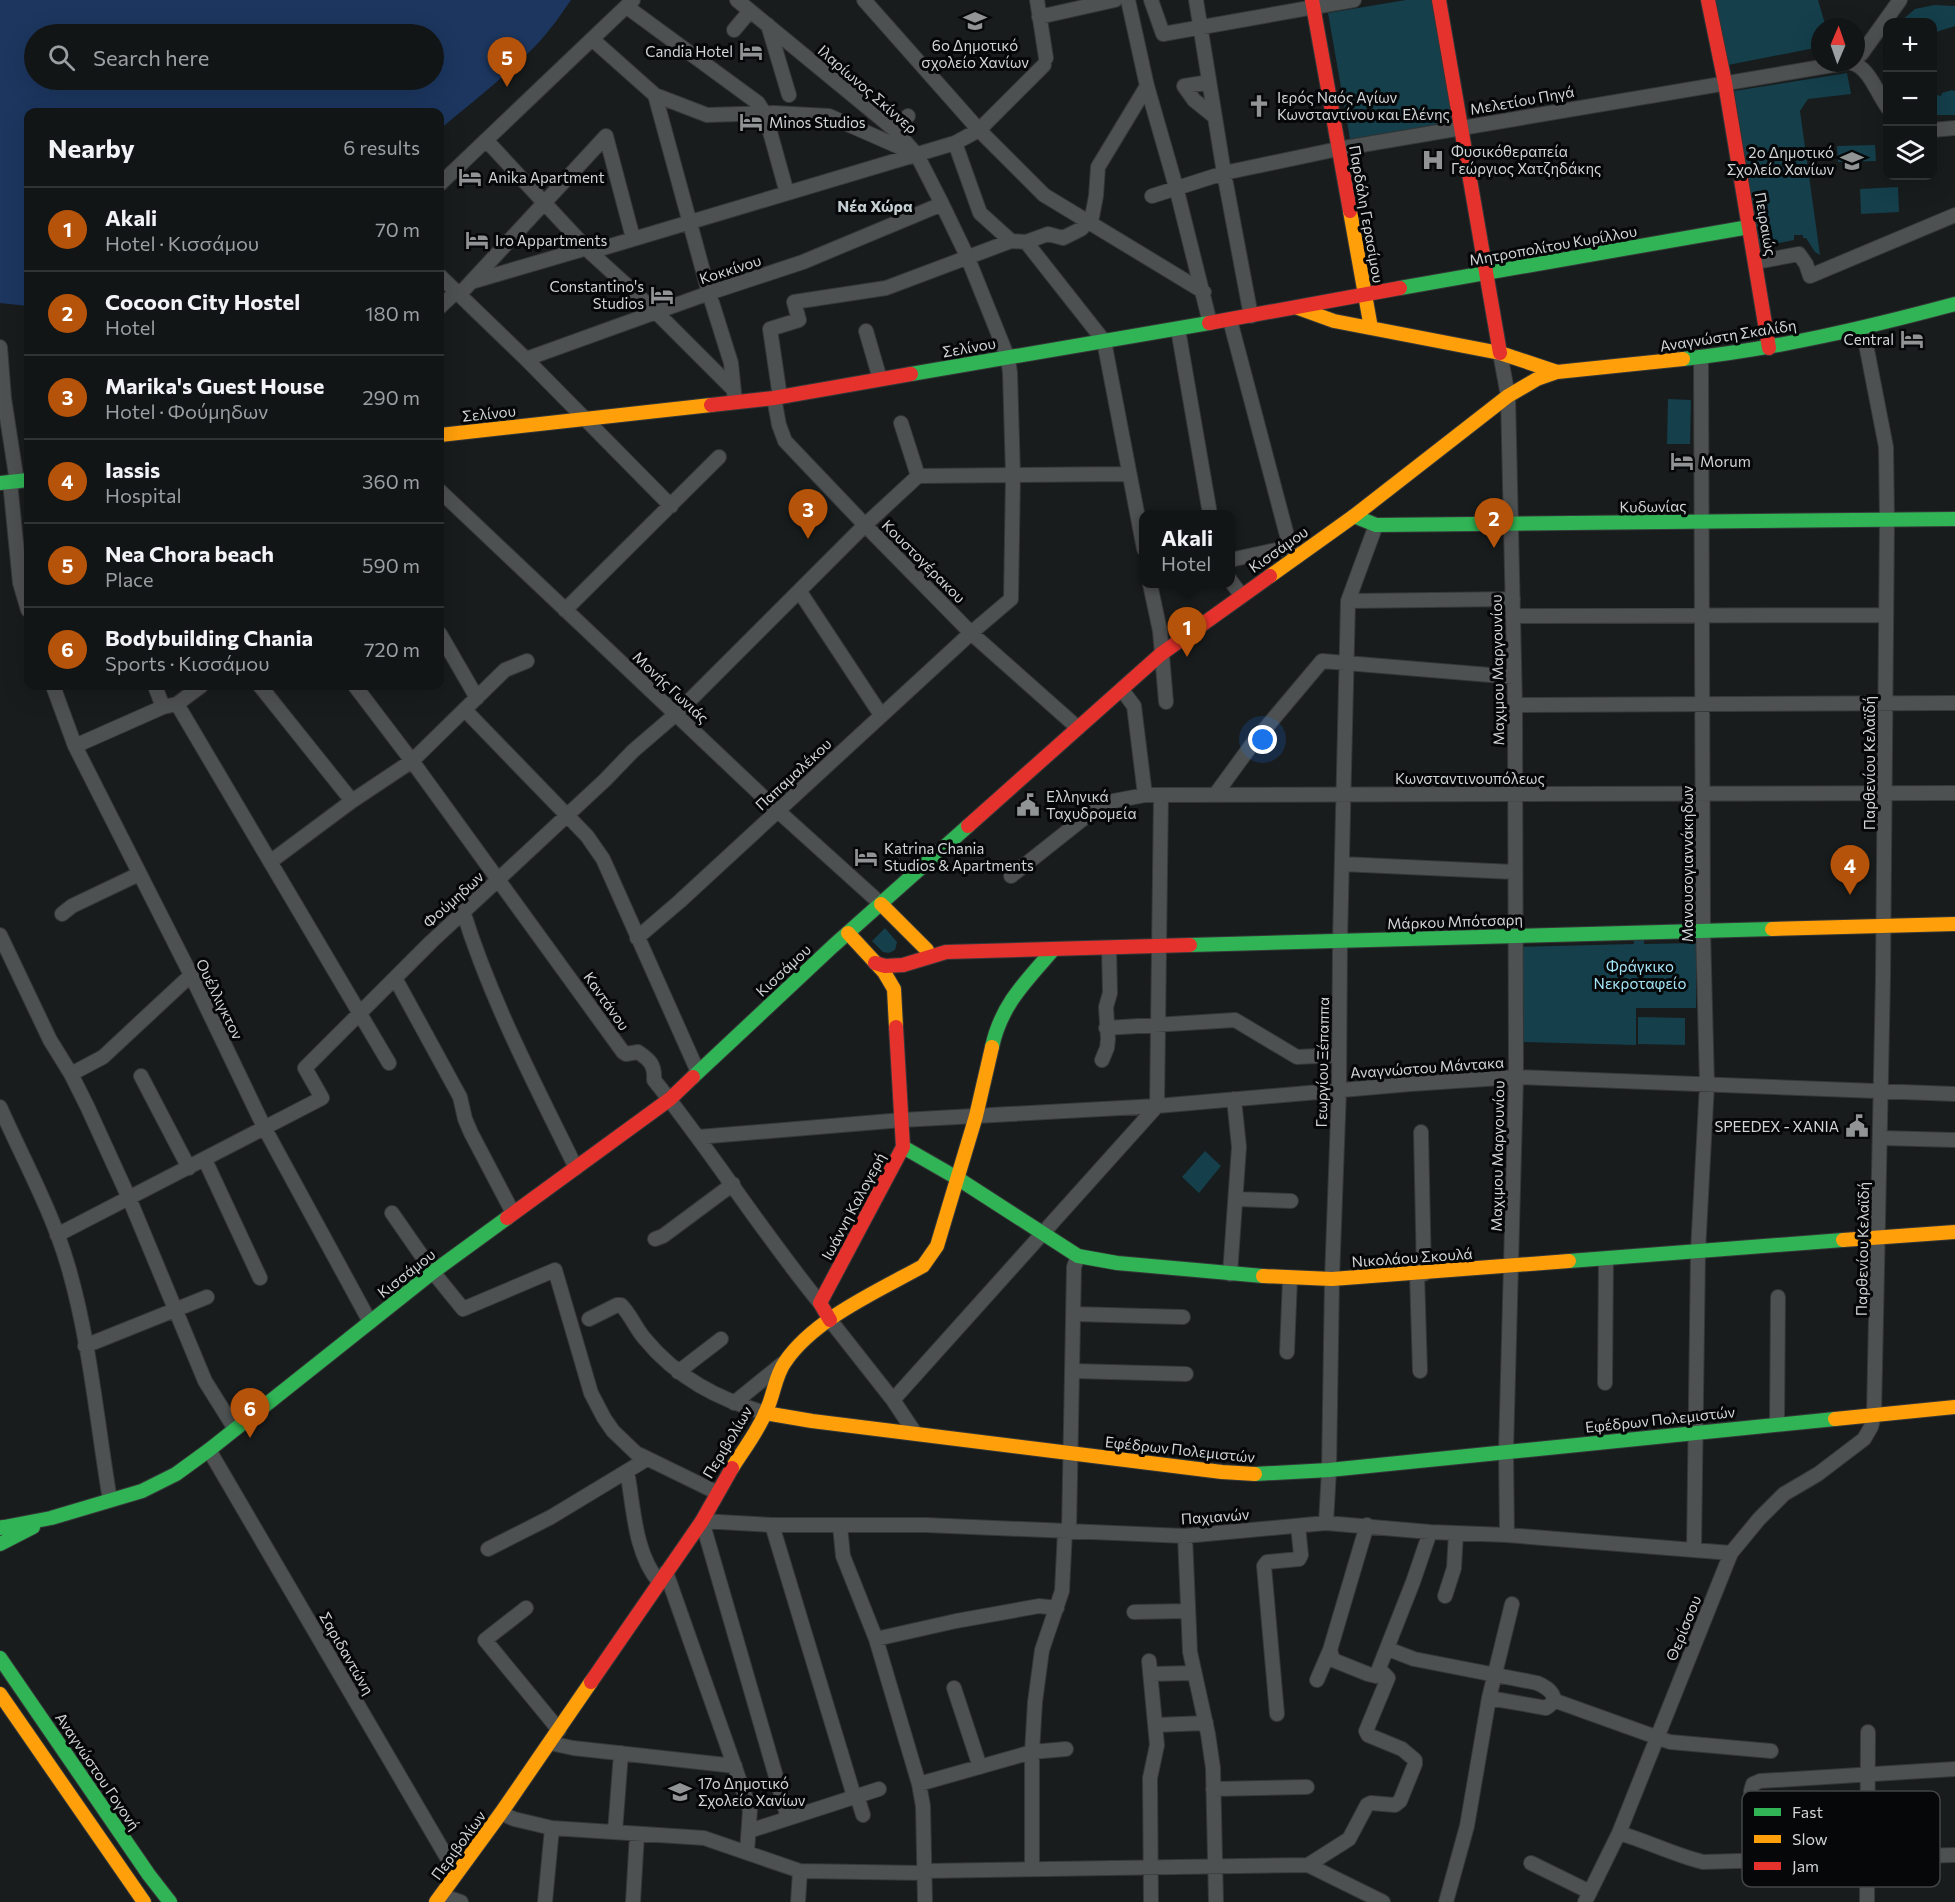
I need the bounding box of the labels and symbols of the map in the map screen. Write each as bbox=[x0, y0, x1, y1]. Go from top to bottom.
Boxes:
school or university icon: 6ο Δημοτικό σχολείο Χανίων bbox=[962, 8, 988, 34]
north arrow bbox=[1811, 18, 1865, 72]
place label: 6ο Δημοτικό σχολείο Χανίων bbox=[921, 36, 1029, 71]
pin: 5 bbox=[488, 38, 526, 87]
hotel icon: Candia Hotel bbox=[738, 38, 764, 64]
street label: Ιλαρίωνος Σκίννερ bbox=[815, 41, 921, 137]
place label: Candia Hotel bbox=[645, 42, 733, 60]
street label: Μελετίου Πηγά bbox=[1468, 82, 1576, 118]
place label: Ιερός Ναός Αγίων Κωνσταντίνου και Ελένης bbox=[1277, 88, 1450, 123]
church icon: Ιερός Ναός Αγίων Κωνσταντίνου και Ελένης bbox=[1246, 93, 1272, 119]
hotel icon: Minos Studios bbox=[738, 109, 764, 135]
place label: Minos Studios bbox=[769, 113, 866, 131]
place label: Φυσικόθεραπεία Γεώργιος Χατζηδάκης bbox=[1451, 142, 1601, 177]
place label: 2ο Δημοτικό Σχολείο Χανίων bbox=[1727, 143, 1834, 178]
street label: Παρδάλη Γερασίμου bbox=[1346, 144, 1388, 284]
hospital icon: Φυσικόθεραπεία Γεώργιος Χατζηδάκης bbox=[1420, 147, 1446, 173]
school or university icon: 2ο Δημοτικό Σχολείο Χανίων bbox=[1839, 148, 1865, 174]
hotel icon: Anika Apartment bbox=[457, 164, 483, 190]
place label: Anika Apartment bbox=[488, 168, 605, 186]
street label: Πειραιώς bbox=[1752, 191, 1780, 257]
district label: Νέα Χώρα bbox=[837, 196, 913, 215]
street label: Μητροπολίτου Κυρίλλου bbox=[1468, 221, 1638, 269]
hotel icon: Iro Appartments bbox=[464, 227, 490, 253]
place label: Iro Appartments bbox=[495, 231, 608, 249]
street label: Κοκκίνου bbox=[697, 251, 763, 287]
place label: Constantino's Studios bbox=[549, 277, 644, 312]
hotel icon: Constantino's Studios bbox=[649, 282, 675, 308]
street label: Αναγνώστη Σκαλίδη bbox=[1658, 315, 1798, 355]
hotel icon: Central bbox=[1899, 326, 1925, 352]
place label: Central bbox=[1844, 330, 1894, 348]
street label: Σελίνου bbox=[941, 333, 997, 361]
street label: Σελίνου bbox=[461, 401, 517, 425]
hotel icon: Morum bbox=[1669, 448, 1695, 474]
place label: Morum bbox=[1700, 452, 1751, 470]
pin: 3 bbox=[788, 490, 828, 539]
street label: Κυδωνίας bbox=[1619, 496, 1687, 516]
pin: 2 bbox=[1474, 498, 1514, 548]
street label: Κουστογέρακου bbox=[879, 516, 969, 606]
street label: Κισσάμου bbox=[1245, 522, 1311, 576]
street label: Μαχιμου Mαργουνίου bbox=[1487, 594, 1507, 746]
pin: 1 bbox=[1168, 608, 1206, 657]
street label: Μονής Γωνιάς bbox=[629, 647, 713, 727]
street label: Παρθενίου Κελαϊδή bbox=[1860, 696, 1878, 830]
your location bbox=[1248, 725, 1277, 754]
street label: Παπαμαλέκου bbox=[751, 734, 835, 814]
street label: Κωνσταντινουπόλεως bbox=[1395, 769, 1545, 787]
street label: Μανουσογιαννάκηδων bbox=[1678, 785, 1696, 942]
place label: Ελληνικά Ταχυδρομεία bbox=[1046, 787, 1137, 822]
public building icon: Ελληνικά Ταχυδρομεία bbox=[1015, 792, 1041, 818]
place label: Katrina Chania Studios & Apartments bbox=[884, 839, 1034, 874]
hotel icon: Katrina Chania Studios & Apartments bbox=[853, 844, 879, 870]
pin: 4 bbox=[1830, 846, 1870, 895]
street label: Φούμηδων bbox=[419, 867, 487, 931]
street label: Μάρκου Μπότσαρη bbox=[1387, 910, 1523, 932]
street label: Κισσάμου bbox=[752, 940, 814, 1000]
street label: Ουέλλιγκτον bbox=[193, 956, 247, 1043]
park label: Φράγκικο Νεκροταφείο bbox=[1594, 957, 1686, 992]
street label: Καντάνου bbox=[580, 968, 634, 1034]
street label: Γεωργίου Ξέπαππα bbox=[1312, 996, 1332, 1128]
street label: Αναγνώστου Μάντακα bbox=[1349, 1053, 1505, 1081]
street label: Μαχιμου Mαργουνίου bbox=[1487, 1080, 1507, 1232]
public building icon: SPEEDEX - ΧΑΝΙΑ bbox=[1844, 1113, 1870, 1139]
place label: SPEEDEX - ΧΑΝΙΑ bbox=[1714, 1117, 1839, 1135]
street label: Ιωάννη Καλογερή bbox=[817, 1149, 889, 1263]
street label: Παρθενίου Κελαϊδή bbox=[1852, 1182, 1872, 1316]
street label: Νικολάου Σκουλά bbox=[1351, 1244, 1473, 1270]
street label: Κισσάμου bbox=[374, 1245, 438, 1301]
pin: 6 bbox=[230, 1388, 270, 1438]
street label: Περιβολίων bbox=[698, 1402, 756, 1481]
street label: Εφέδρων Πολεμιστών bbox=[1584, 1402, 1736, 1436]
street label: Εφέδρων Πολεμιστών bbox=[1104, 1432, 1256, 1466]
street label: Παχιανών bbox=[1180, 1505, 1250, 1527]
street label: Θερίσσου bbox=[1662, 1593, 1704, 1663]
street label: Σαριδαντώνη bbox=[316, 1608, 378, 1698]
street label: Αναγνώστου Γογονή bbox=[52, 1709, 144, 1833]
place label: 17ο Δημοτικό Σχολείο Χανίων bbox=[698, 1774, 806, 1809]
school or university icon: 17ο Δημοτικό Σχολείο Χανίων bbox=[667, 1779, 693, 1805]
legend bbox=[1742, 1791, 1940, 1887]
text: Fast bbox=[1792, 1802, 1823, 1821]
street label: Περιβολίων bbox=[427, 1807, 489, 1883]
text: Slow bbox=[1792, 1829, 1828, 1848]
text: Jam bbox=[1792, 1856, 1819, 1875]

